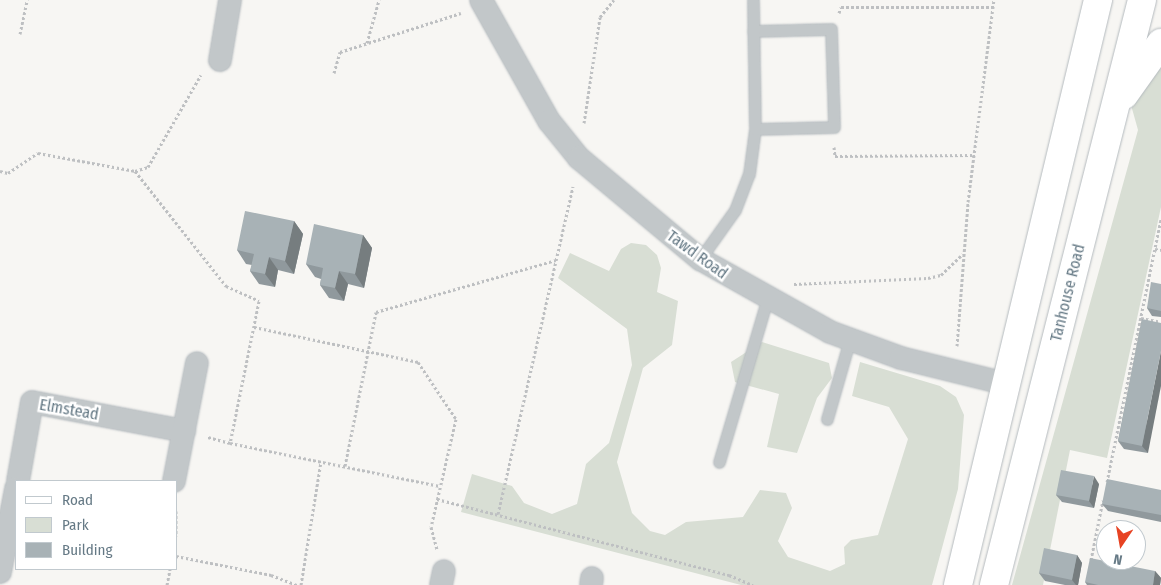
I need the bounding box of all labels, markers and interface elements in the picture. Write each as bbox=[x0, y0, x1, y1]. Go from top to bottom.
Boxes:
street label: Tawd Road bbox=[663, 227, 731, 283]
street label: Tanhouse Road bbox=[1047, 242, 1089, 344]
street label: Elmstead bbox=[38, 395, 100, 425]
legend bbox=[15, 480, 178, 570]
text: Road bbox=[62, 491, 93, 509]
text: Park bbox=[62, 516, 89, 534]
north arrow bbox=[1096, 520, 1146, 570]
text: Building bbox=[62, 541, 113, 559]
text: N bbox=[1112, 550, 1124, 568]

